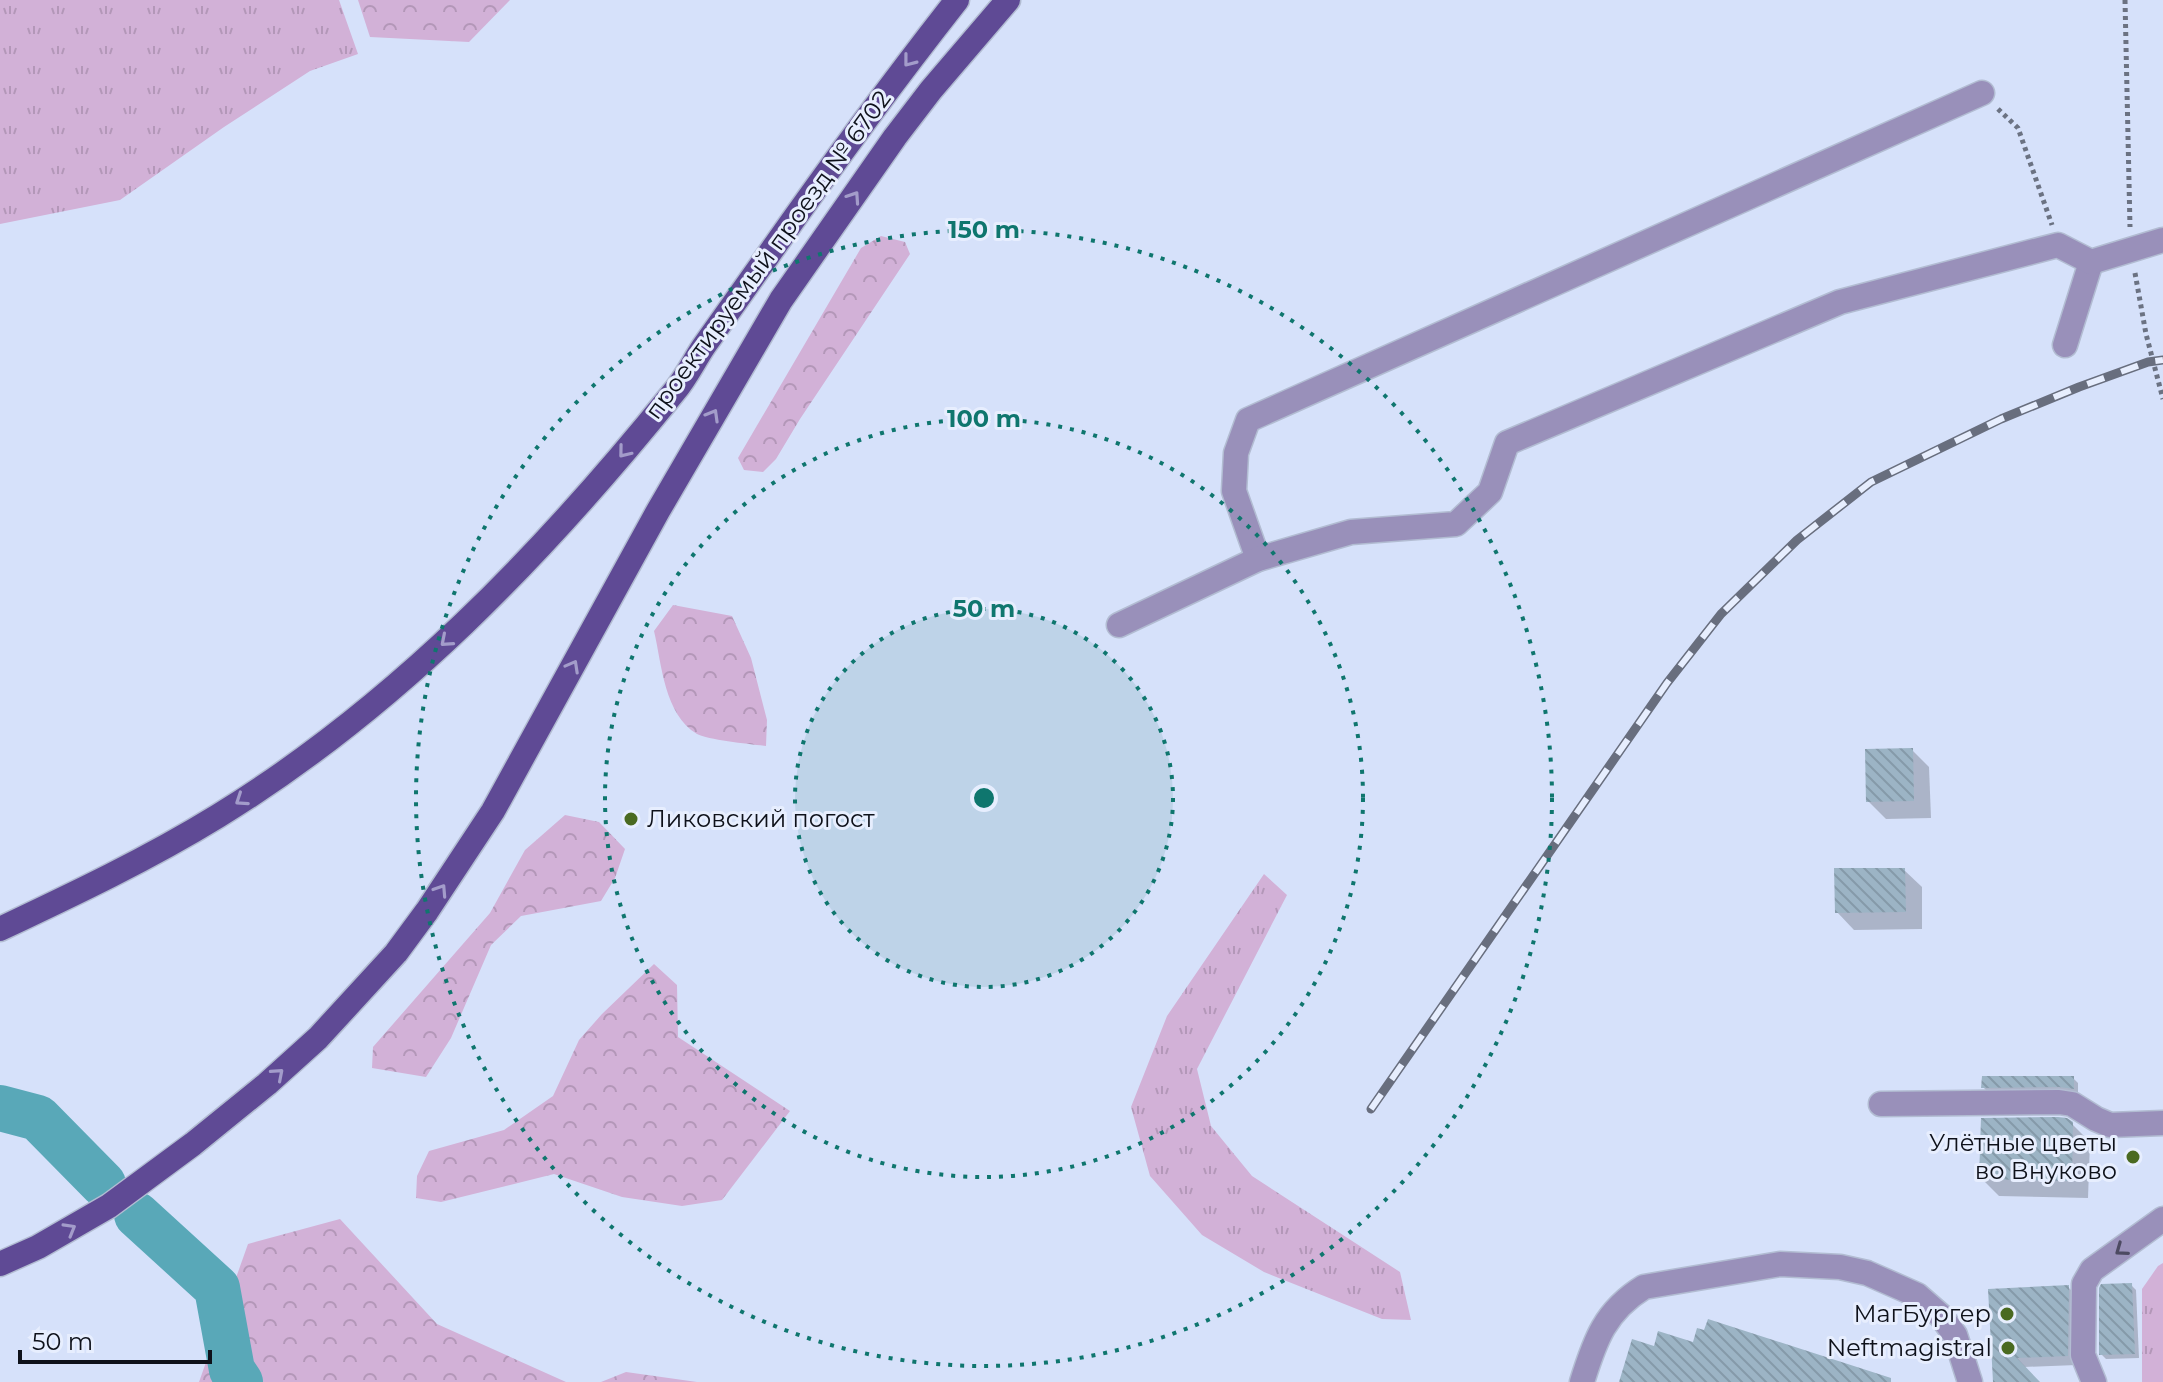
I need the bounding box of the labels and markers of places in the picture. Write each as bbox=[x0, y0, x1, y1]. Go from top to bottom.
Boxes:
centre of rings bbox=[970, 784, 998, 812]
place label: Ликовский погост bbox=[647, 804, 875, 833]
marker: Ликовский погост bbox=[622, 810, 640, 828]
place label: Улётные цветы во Внуково bbox=[1929, 1128, 2117, 1185]
marker: Улётные цветы во Внуково bbox=[2124, 1148, 2142, 1166]
place label: МагБургер bbox=[1853, 1299, 1991, 1328]
marker: МагБургер bbox=[1998, 1305, 2016, 1323]
place label: Neftmagistral bbox=[1827, 1333, 1992, 1362]
marker: Neftmagistral bbox=[1999, 1339, 2017, 1357]

